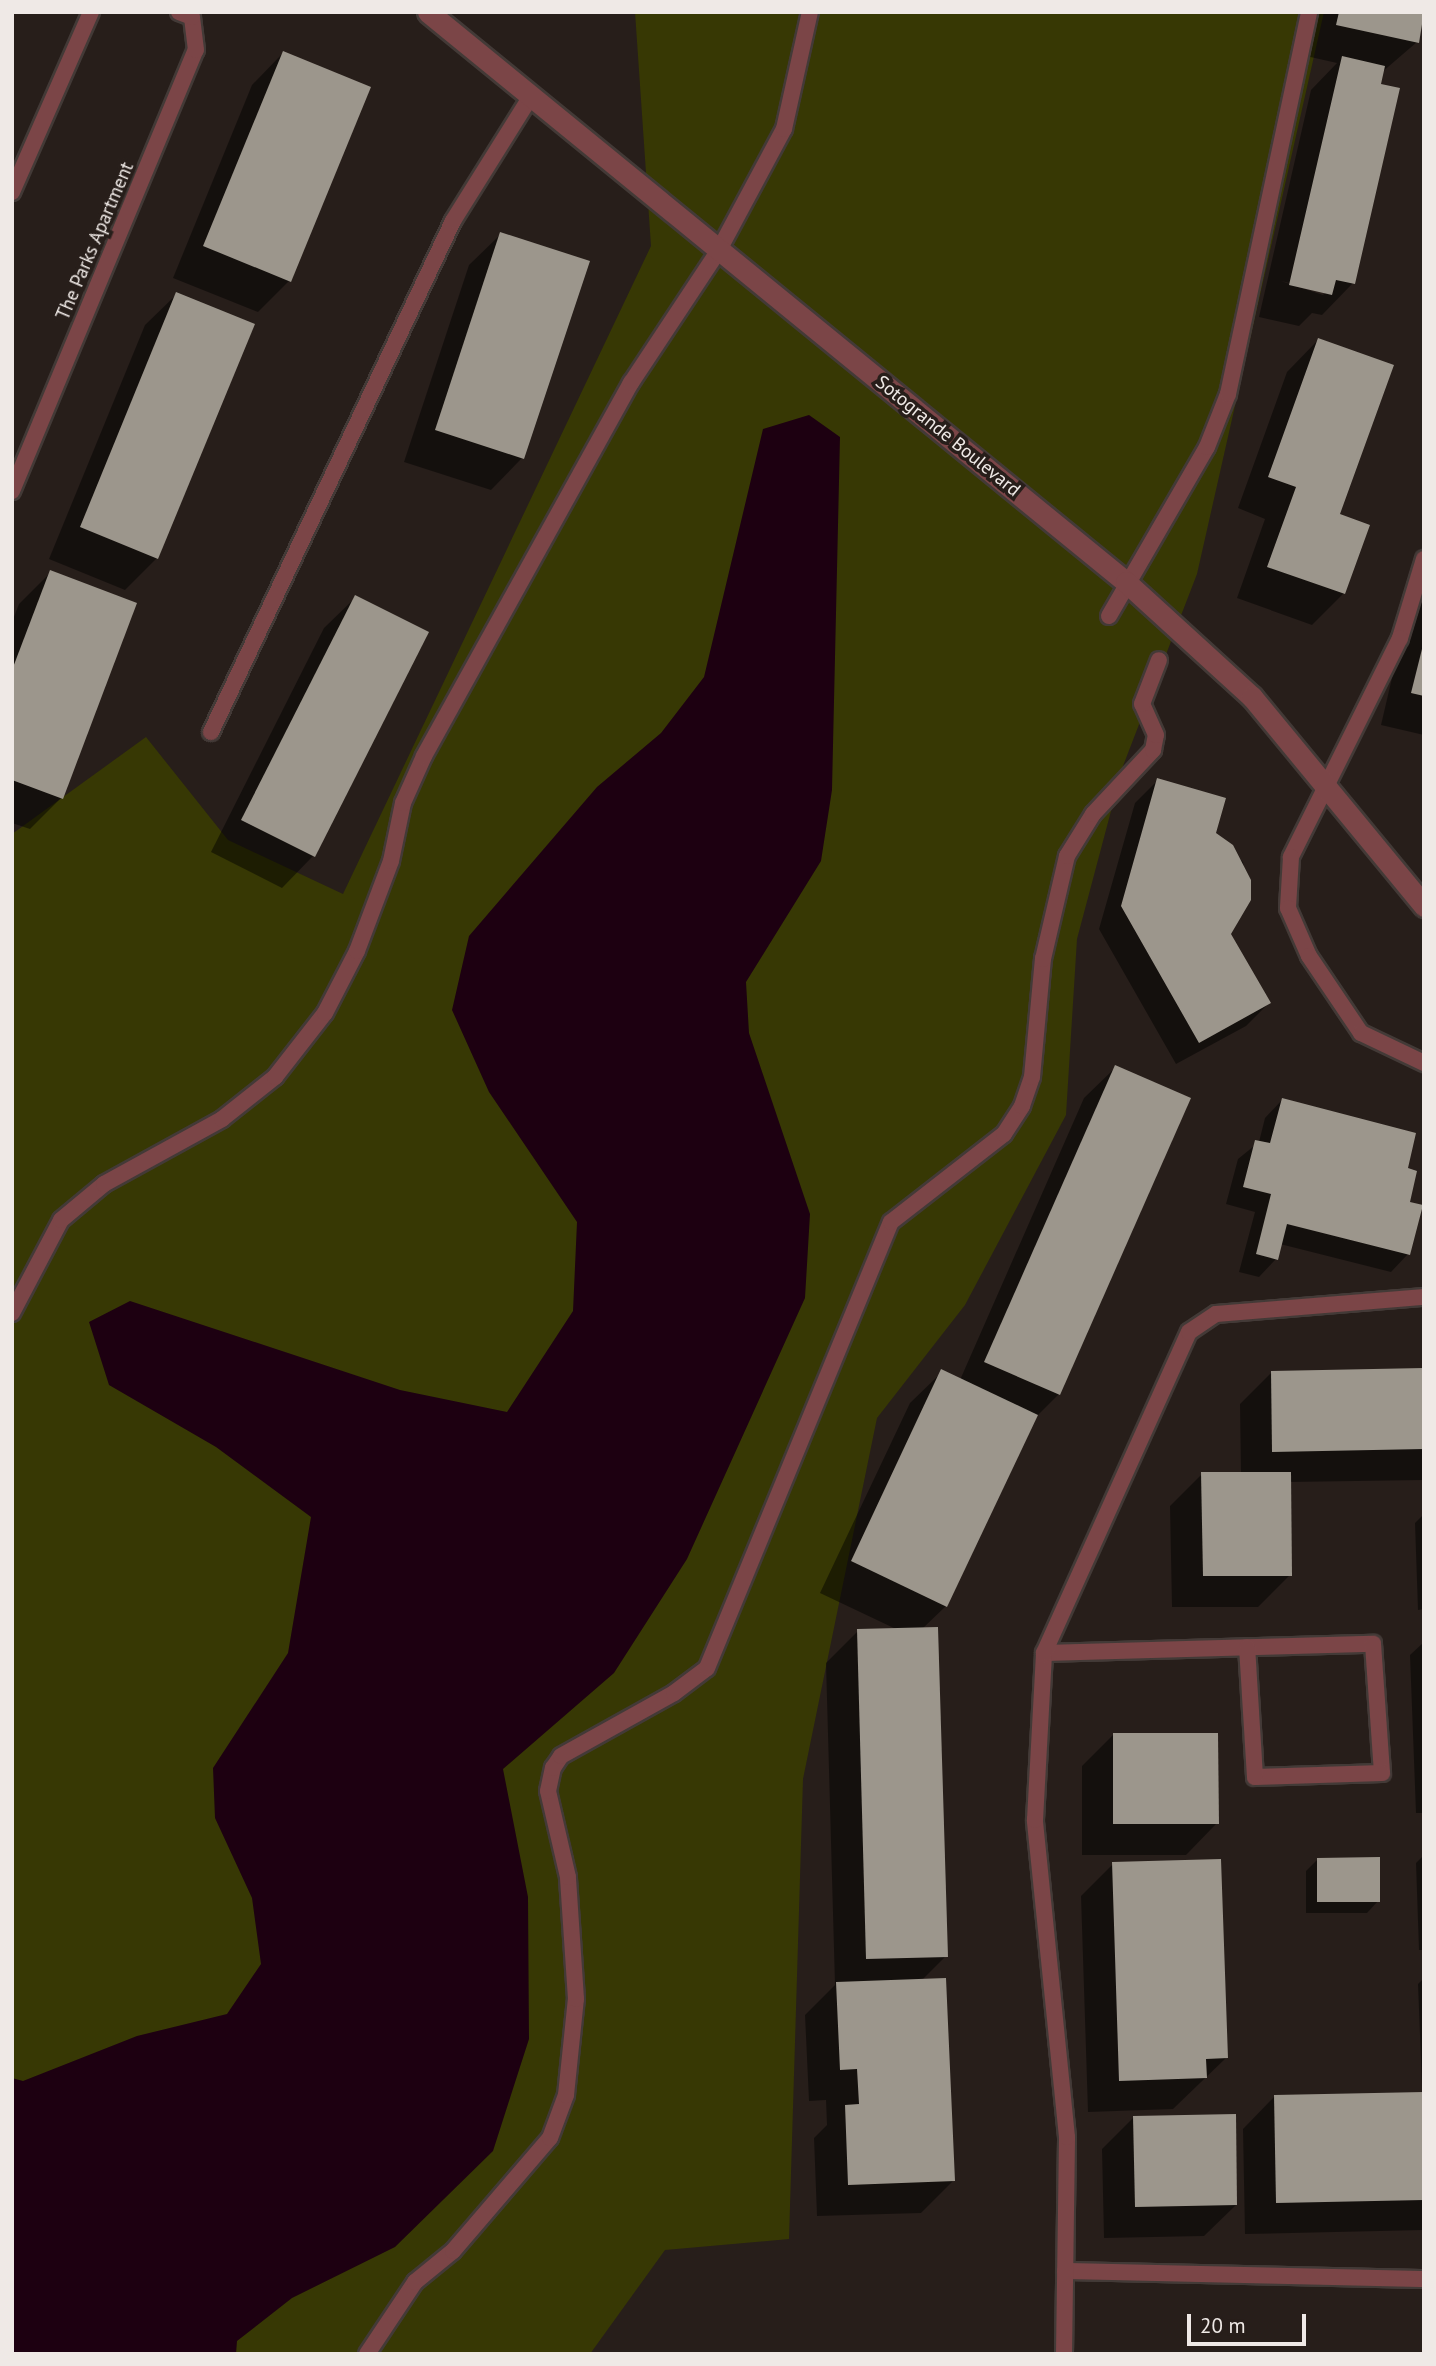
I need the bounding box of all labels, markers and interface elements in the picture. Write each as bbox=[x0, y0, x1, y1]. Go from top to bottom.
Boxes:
street label: The Parks Apartment bbox=[51, 158, 139, 324]
street label: Sotogrande Boulevard bbox=[871, 371, 1025, 501]
scale bar bbox=[1191, 2300, 1310, 2344]
text: 20 m bbox=[1200, 2312, 1246, 2339]

